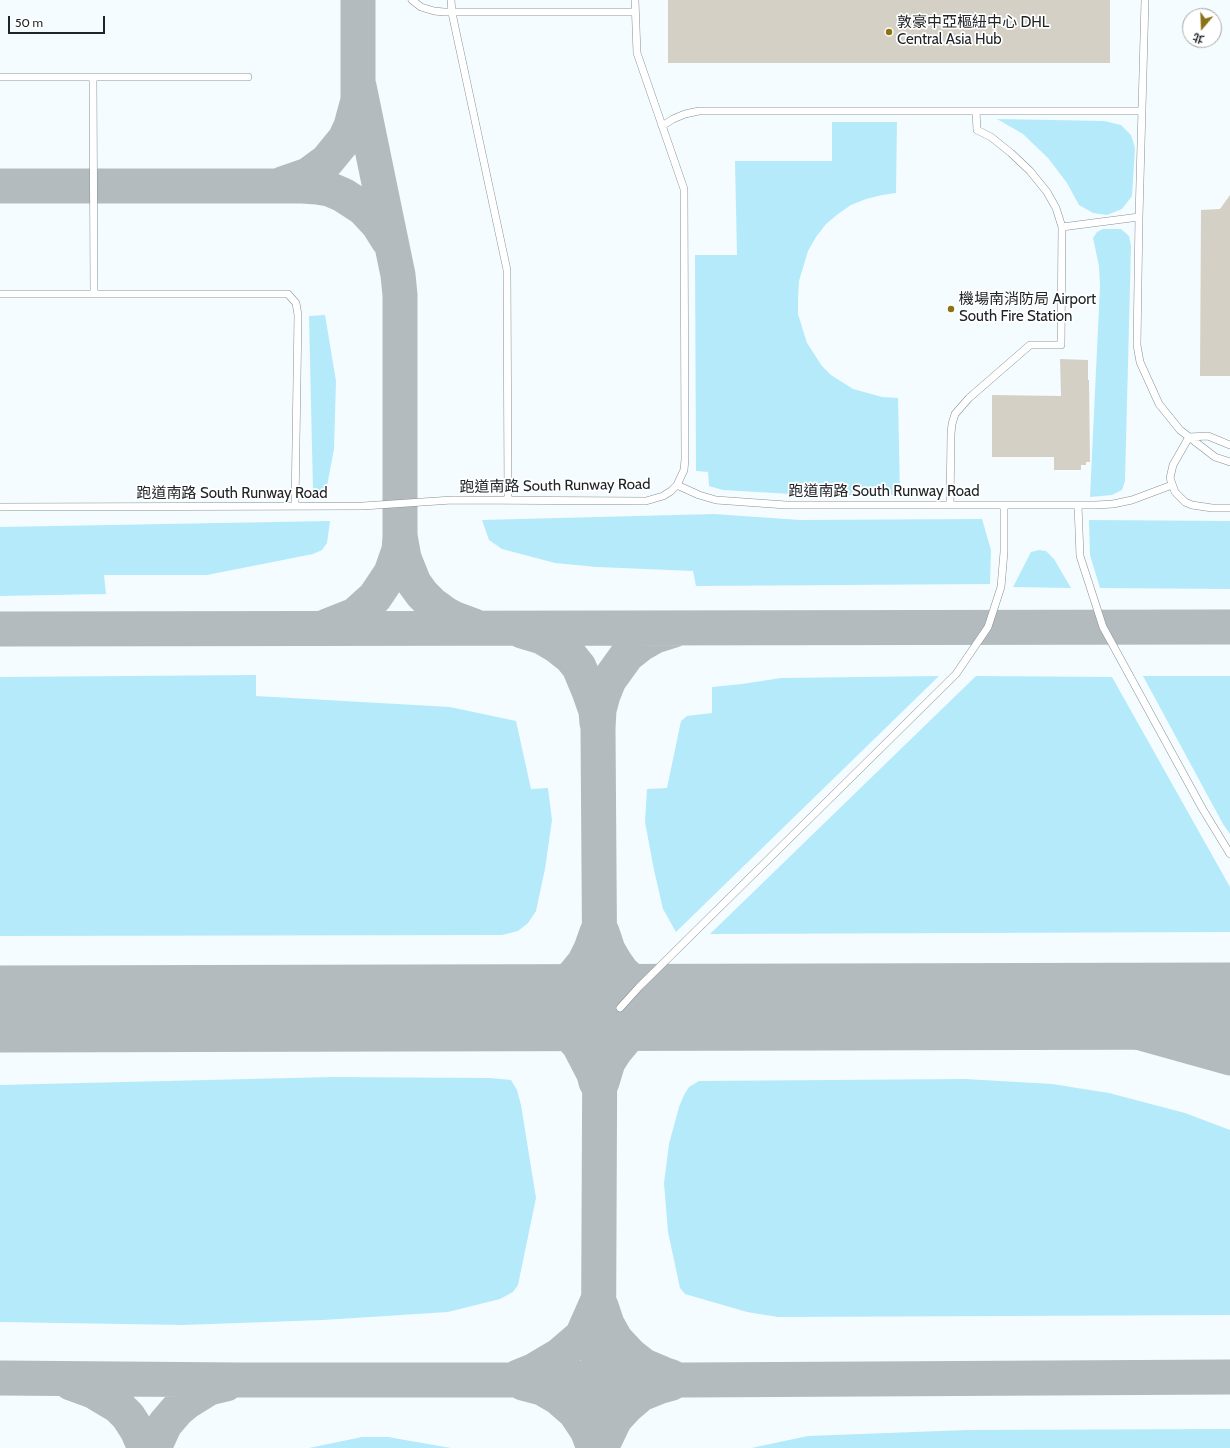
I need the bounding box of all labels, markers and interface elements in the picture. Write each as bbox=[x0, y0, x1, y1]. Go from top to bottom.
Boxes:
scale bar bbox=[10, 8, 107, 34]
north arrow bbox=[1182, 8, 1222, 48]
place label: 敦豪中亞樞紐中心 DHL Central Asia Hub bbox=[897, 14, 1049, 49]
text: 50 m bbox=[15, 15, 43, 30]
marker: 敦豪中亞樞紐中心 DHL Central Asia Hub bbox=[884, 27, 894, 37]
text: 北 bbox=[1191, 30, 1206, 47]
place label: 機場南消防局 Airport South Fire Station bbox=[959, 291, 1096, 326]
marker: 機場南消防局 Airport South Fire Station bbox=[946, 304, 956, 314]
street label: 跑道南路 South Runway Road bbox=[459, 475, 651, 497]
street label: 跑道南路 South Runway Road bbox=[789, 483, 979, 501]
street label: 跑道南路 South Runway Road bbox=[137, 485, 327, 503]

